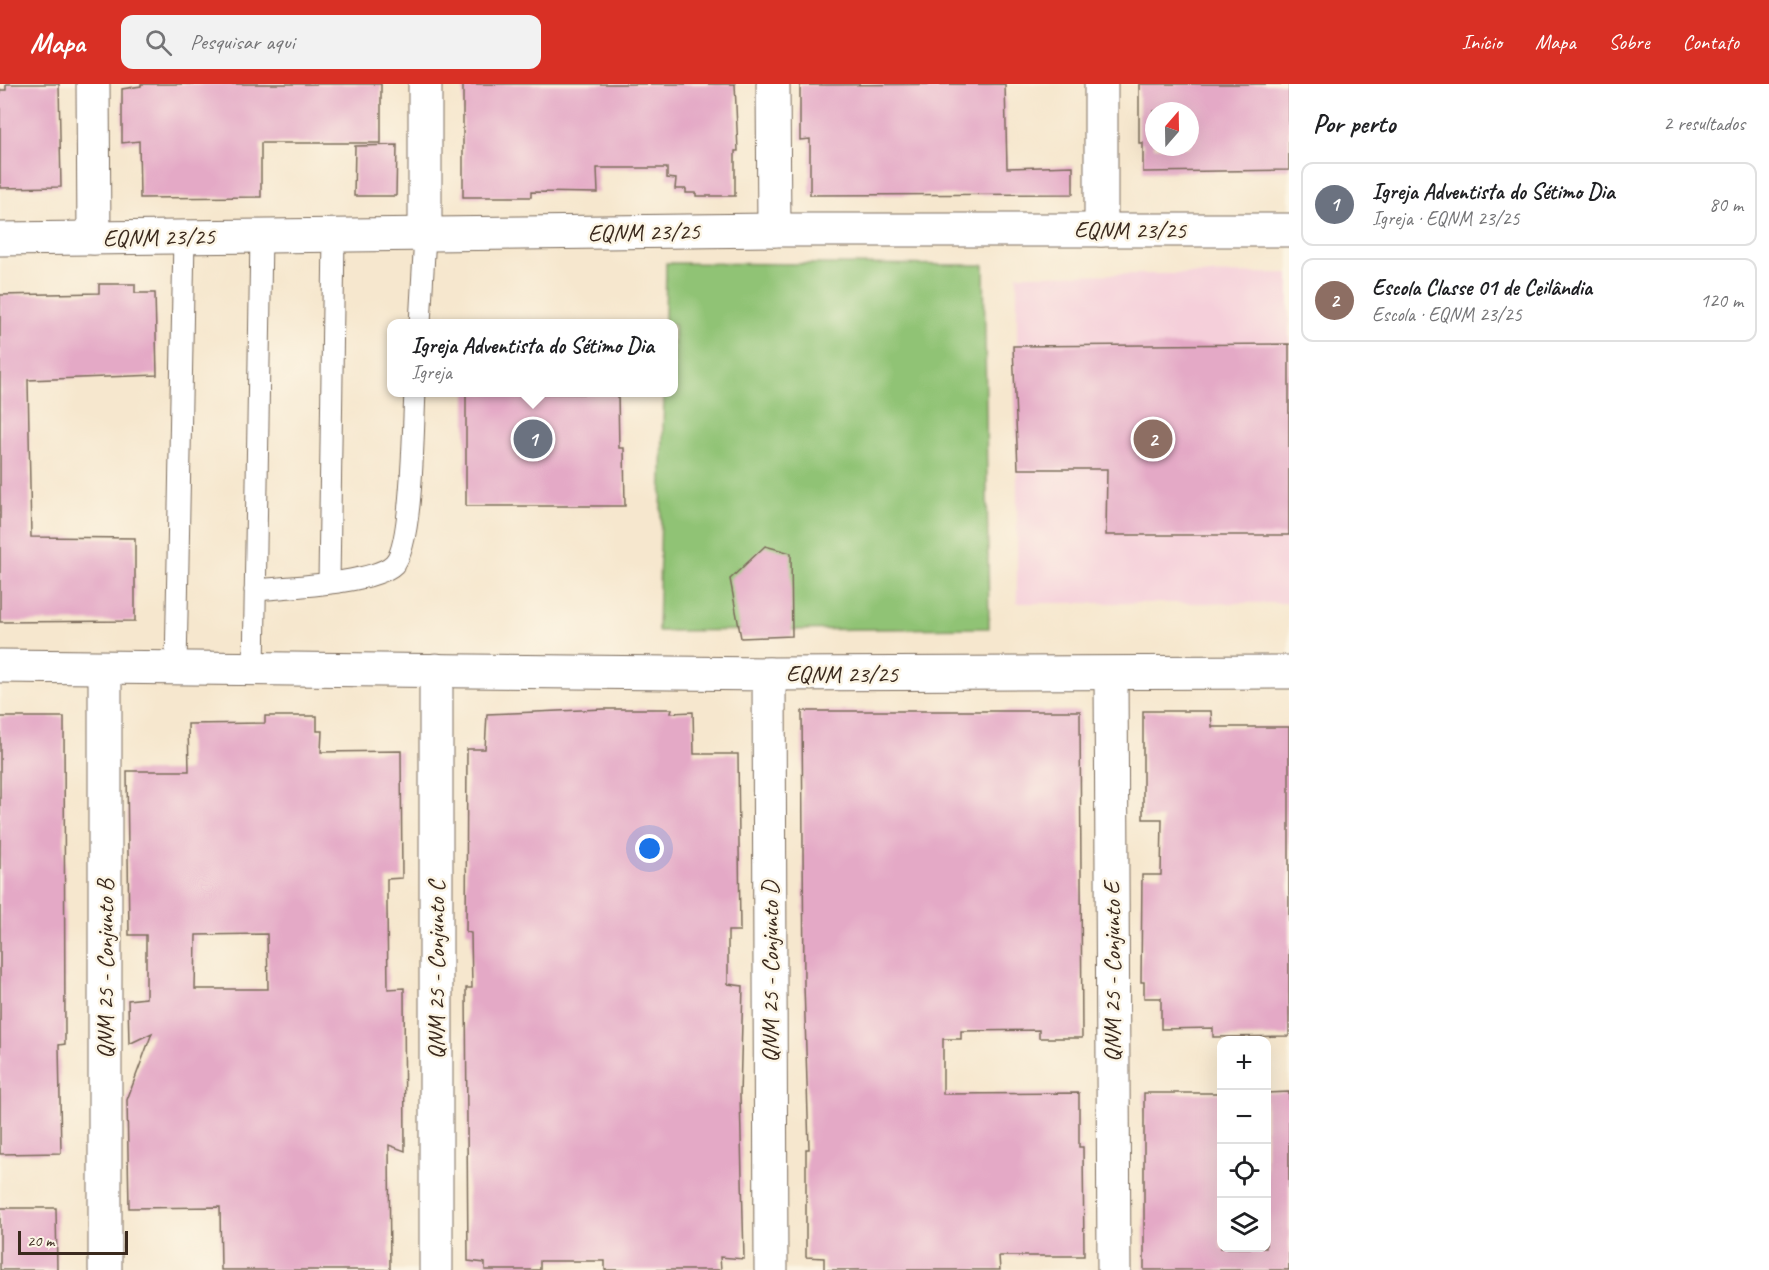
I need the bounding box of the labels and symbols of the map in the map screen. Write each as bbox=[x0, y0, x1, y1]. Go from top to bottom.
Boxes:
north arrow bbox=[1145, 102, 1199, 156]
street label: EQNM 23/25 bbox=[1074, 215, 1187, 245]
street label: EQNM 23/25 bbox=[588, 216, 701, 248]
street label: EQNM 23/25 bbox=[103, 221, 216, 253]
pin: 1 bbox=[514, 416, 552, 462]
pin: 2 bbox=[1134, 416, 1172, 462]
street label: EQNM 23/25 bbox=[786, 659, 899, 689]
your location bbox=[635, 834, 664, 863]
street label: QNM 25 - Conjunto B bbox=[90, 878, 120, 1059]
street label: QNM 25 - Conjunto C bbox=[421, 878, 451, 1059]
street label: QNM 25 - Conjunto D bbox=[755, 879, 785, 1063]
street label: QNM 25 - Conjunto E bbox=[1097, 879, 1127, 1062]
scale bar bbox=[18, 1228, 128, 1256]

